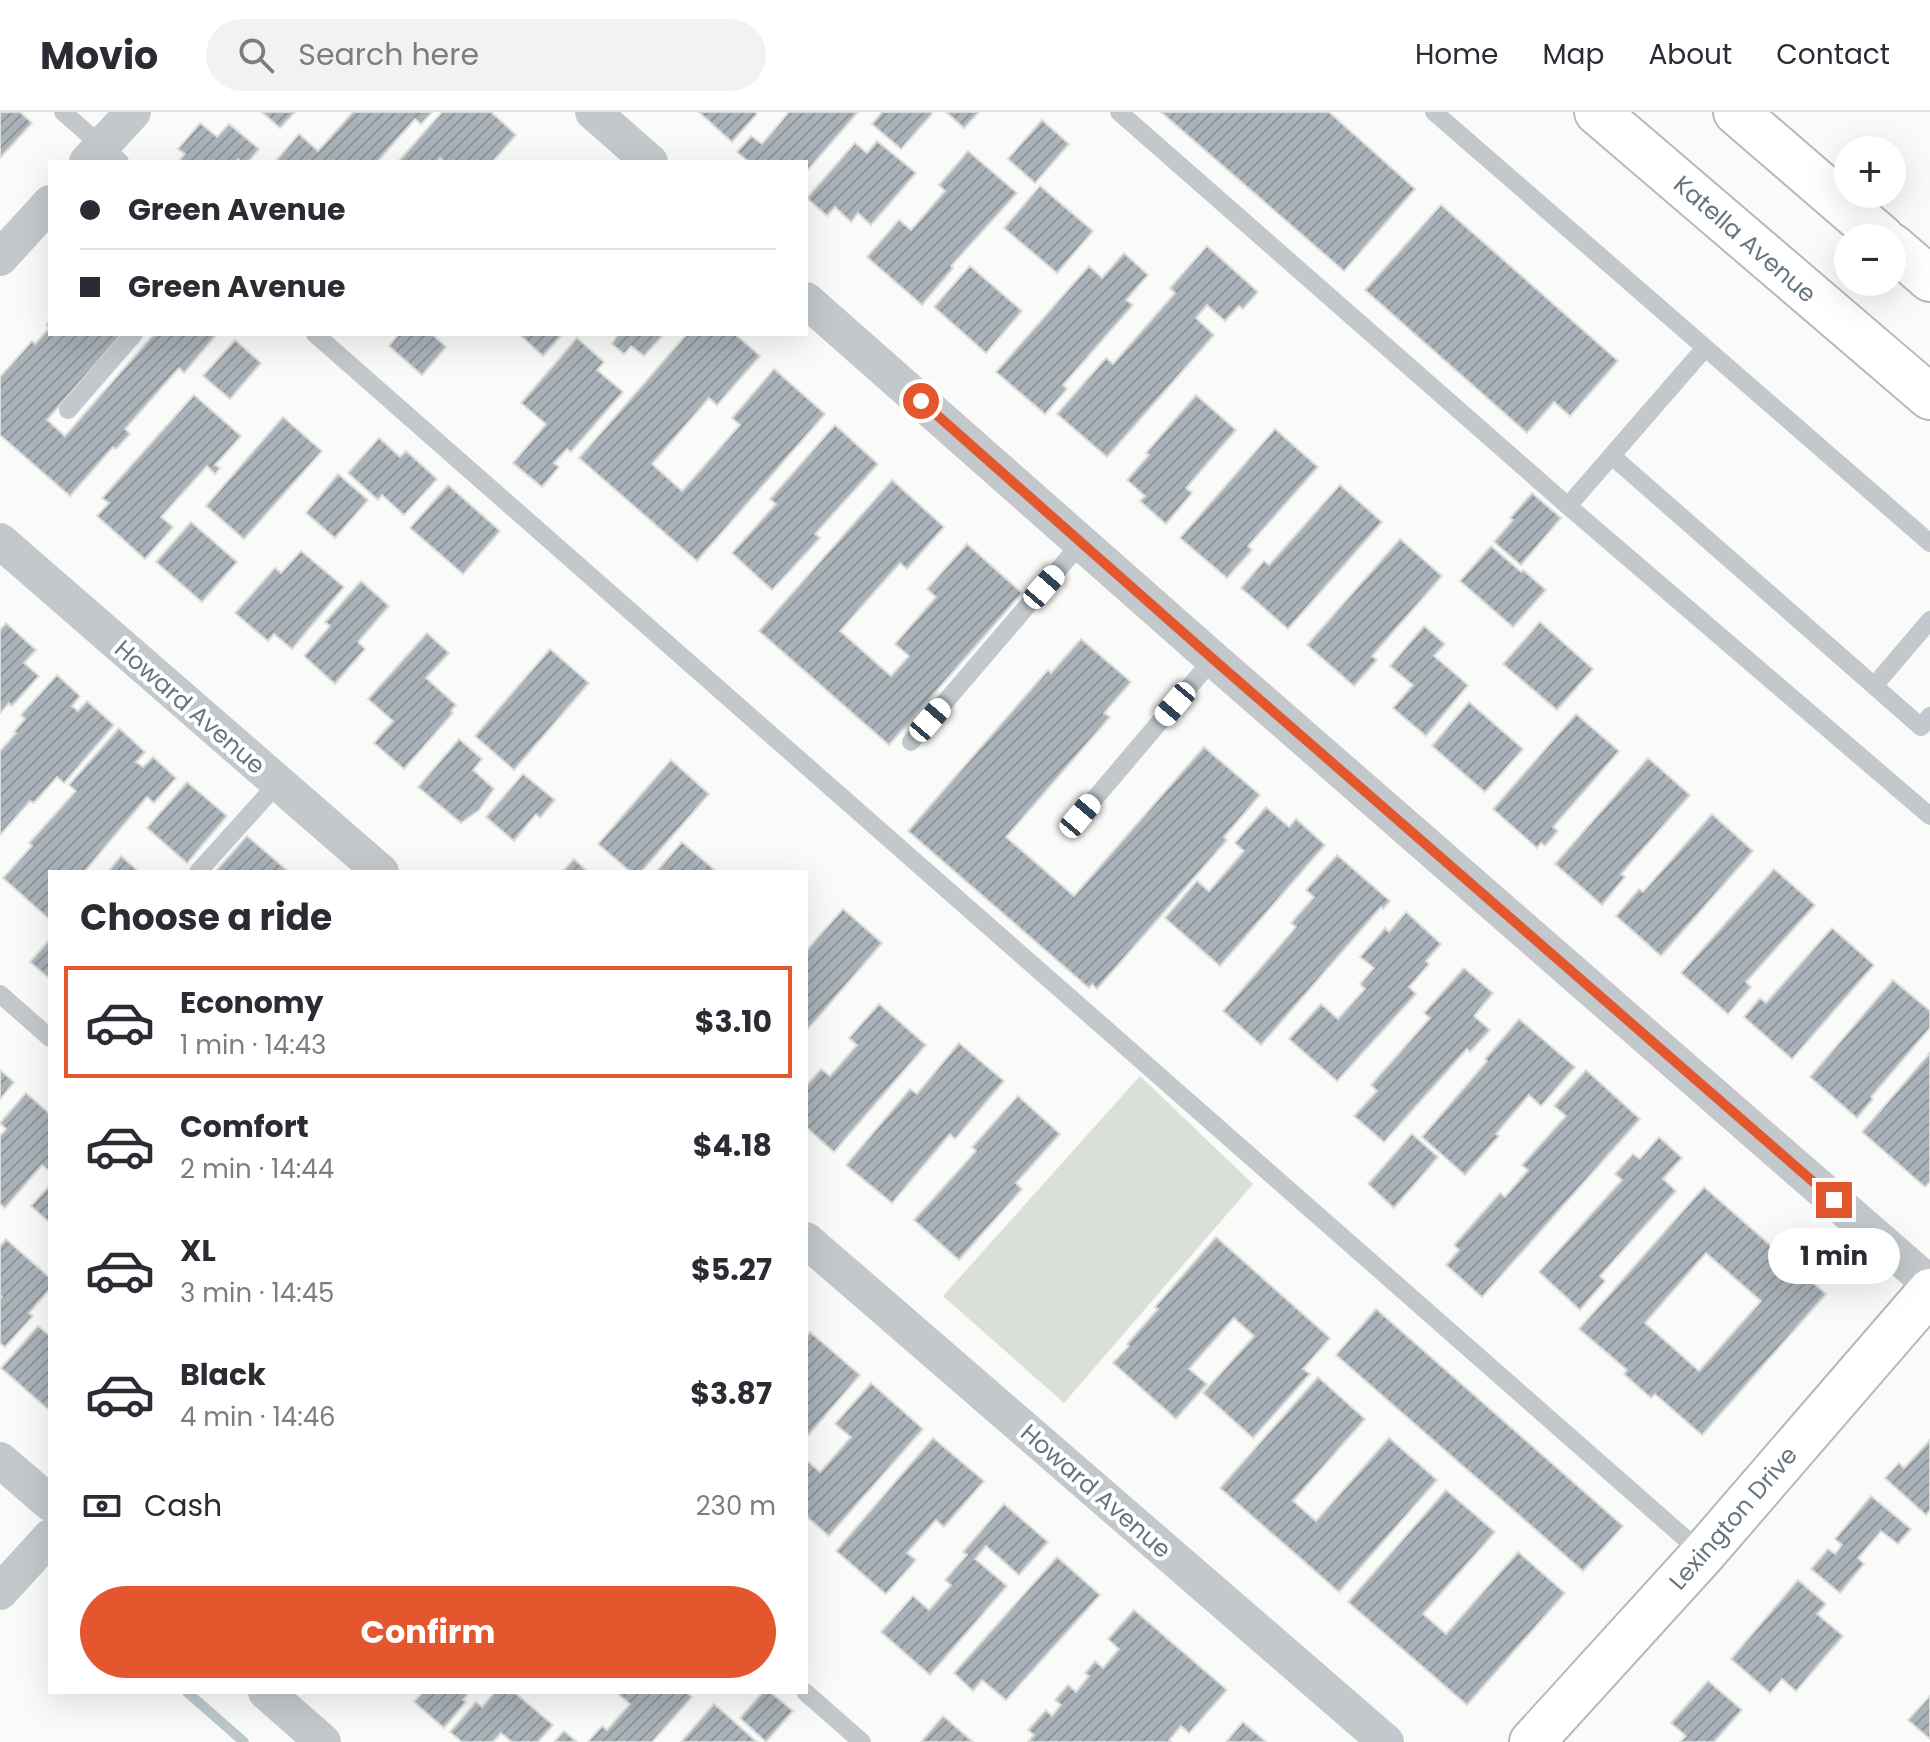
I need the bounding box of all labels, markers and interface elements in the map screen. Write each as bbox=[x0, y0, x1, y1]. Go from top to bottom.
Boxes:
search box bbox=[206, 19, 766, 91]
text: Movio bbox=[40, 29, 158, 82]
icon: search bbox=[234, 33, 278, 77]
text: Search here bbox=[298, 33, 479, 76]
text: Home bbox=[1415, 35, 1498, 74]
text: Map bbox=[1542, 35, 1604, 74]
text: About bbox=[1648, 35, 1732, 74]
text: Contact bbox=[1776, 35, 1890, 74]
map controls bbox=[1834, 136, 1906, 296]
button: + bbox=[1834, 136, 1906, 208]
street label: Katella Avenue bbox=[1667, 168, 1823, 310]
text: Green Avenue bbox=[128, 188, 346, 231]
button: − bbox=[1834, 224, 1906, 296]
text: Green Avenue bbox=[128, 265, 346, 308]
route start bbox=[903, 383, 939, 419]
car bbox=[1019, 561, 1069, 613]
street label: Howard Avenue bbox=[108, 632, 272, 782]
car bbox=[1150, 678, 1200, 730]
car bbox=[905, 694, 955, 746]
car bbox=[1055, 790, 1105, 842]
text: Choose a ride bbox=[80, 892, 332, 943]
text: Economy bbox=[180, 981, 324, 1024]
icon: car bbox=[84, 986, 156, 1058]
text: $3.10 bbox=[695, 1000, 772, 1043]
text: 1 min · 14:43 bbox=[180, 1027, 326, 1063]
text: Comfort bbox=[180, 1105, 309, 1148]
icon: car bbox=[84, 1110, 156, 1182]
text: $4.18 bbox=[693, 1124, 772, 1167]
text: 2 min · 14:44 bbox=[180, 1151, 334, 1187]
route end bbox=[1816, 1182, 1852, 1218]
callout: 1 min bbox=[1768, 1228, 1900, 1284]
text: XL bbox=[180, 1229, 216, 1272]
icon: car bbox=[84, 1234, 156, 1306]
text: 1 min bbox=[1800, 1238, 1868, 1274]
text: $5.27 bbox=[691, 1248, 772, 1291]
text: 3 min · 14:45 bbox=[180, 1275, 334, 1311]
text: Black bbox=[180, 1353, 266, 1396]
icon: car bbox=[84, 1358, 156, 1430]
text: $3.87 bbox=[690, 1372, 772, 1415]
text: 4 min · 14:46 bbox=[180, 1399, 336, 1435]
street label: Howard Avenue bbox=[1014, 1416, 1178, 1566]
street label: Lexington Drive bbox=[1661, 1439, 1805, 1597]
icon: cash bbox=[80, 1484, 124, 1528]
text: Cash bbox=[144, 1484, 222, 1527]
text: 230 m bbox=[696, 1488, 776, 1524]
button: Confirm bbox=[80, 1586, 776, 1678]

